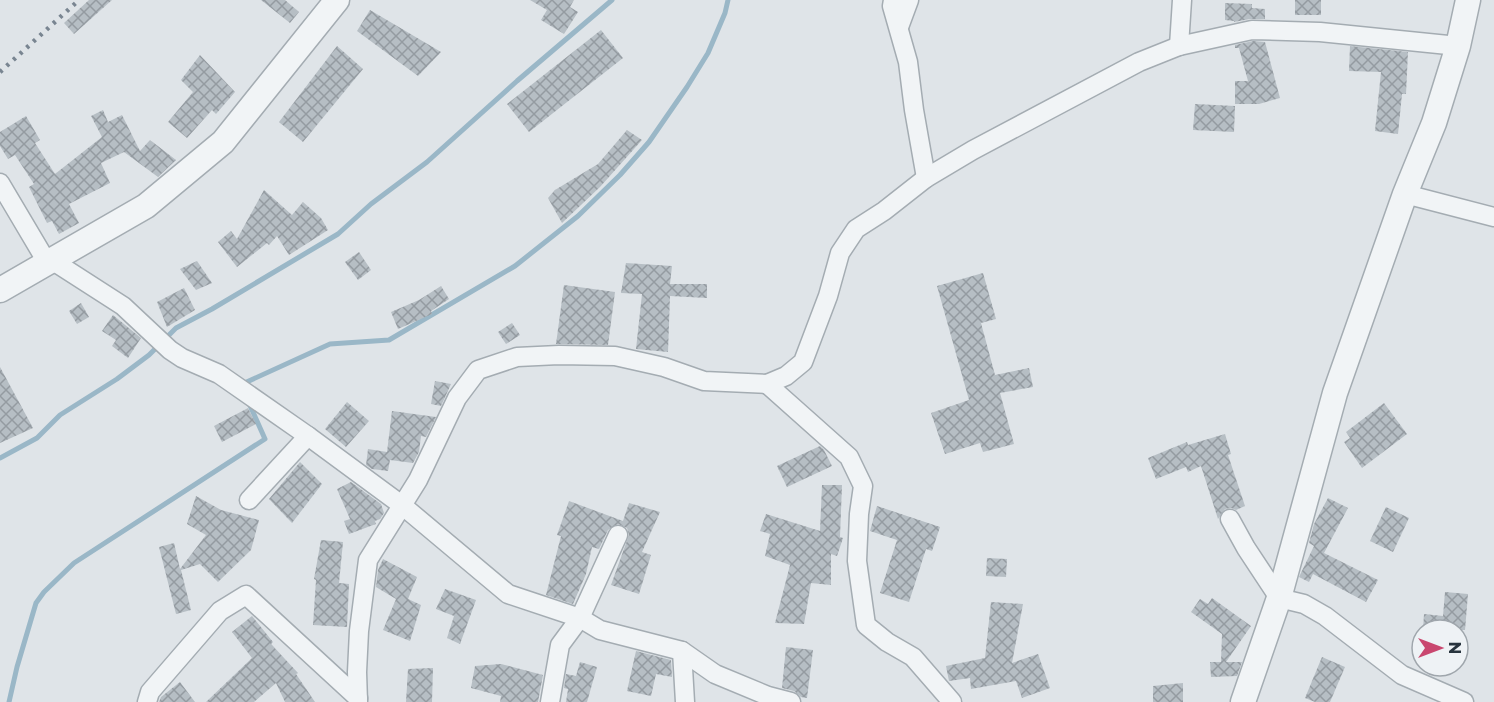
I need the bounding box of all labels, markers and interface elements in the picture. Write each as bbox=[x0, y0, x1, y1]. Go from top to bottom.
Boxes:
north arrow bbox=[1410, 618, 1470, 678]
text: N bbox=[1445, 642, 1464, 654]

